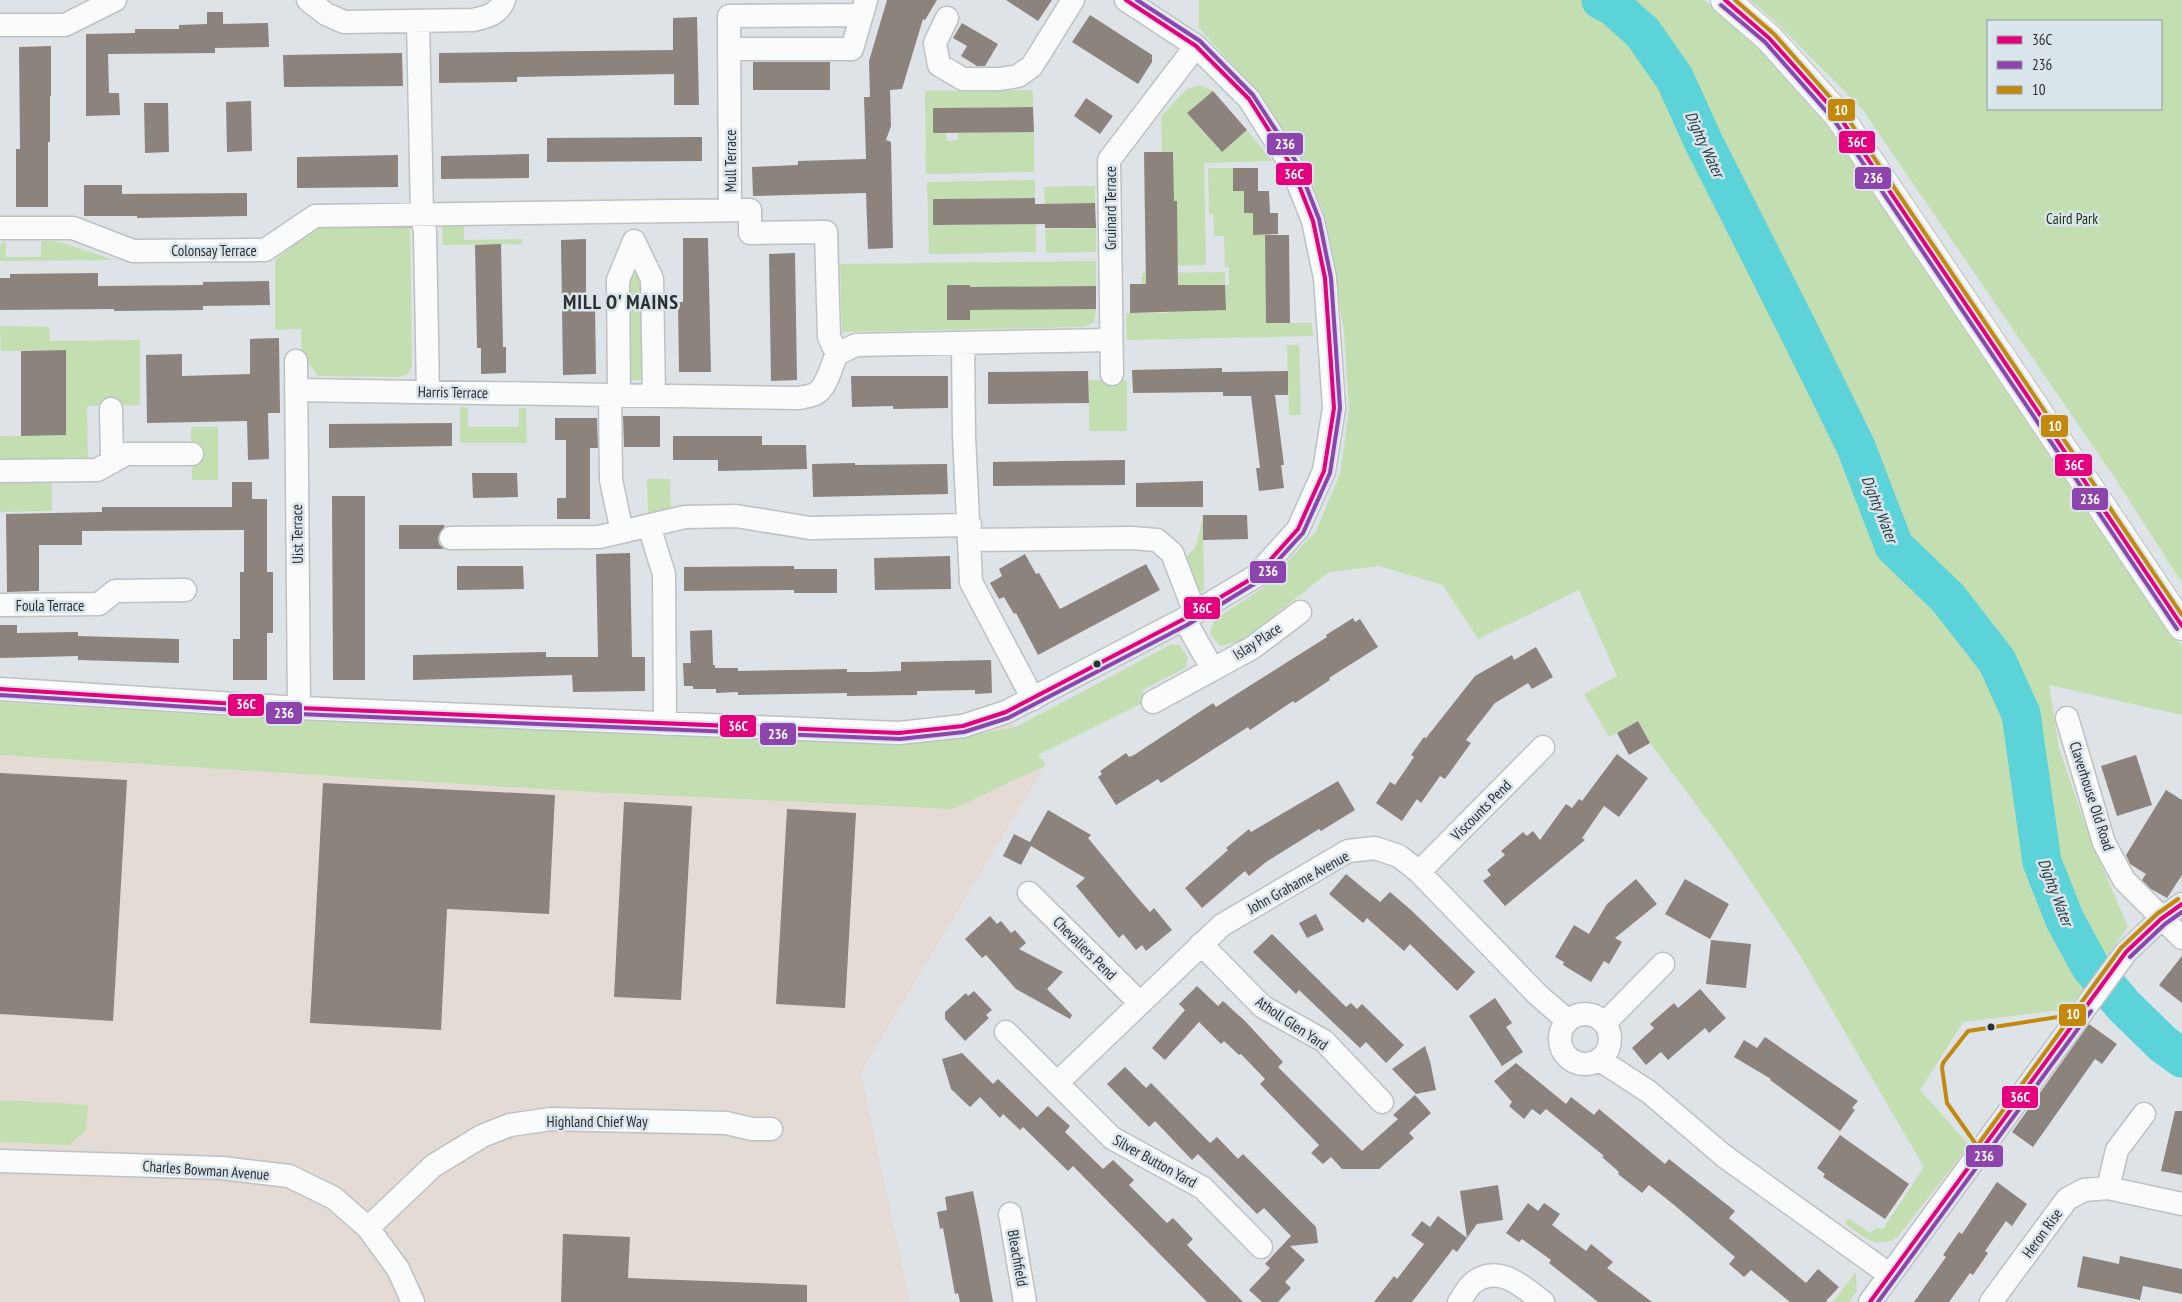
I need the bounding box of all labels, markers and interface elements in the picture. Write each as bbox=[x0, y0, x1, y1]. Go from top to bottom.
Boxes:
legend bbox=[1987, 20, 2162, 110]
text: 36C bbox=[2032, 30, 2053, 49]
text: 236 bbox=[2032, 55, 2053, 74]
text: 10 bbox=[2032, 80, 2046, 99]
line badge: 10 bbox=[1827, 98, 1856, 122]
text: 10 bbox=[1834, 101, 1848, 119]
water label: Dighty Water bbox=[1681, 108, 1730, 183]
street label: Mull Terrace bbox=[721, 130, 740, 192]
line badge: 36C bbox=[1838, 130, 1876, 154]
line badge: 236 bbox=[1266, 132, 1304, 156]
text: 36C bbox=[1847, 133, 1867, 151]
text: 236 bbox=[1275, 135, 1295, 153]
line badge: 36C bbox=[1275, 162, 1313, 186]
text: 36C bbox=[1284, 165, 1304, 183]
street label: Gruinard Terrace bbox=[1101, 166, 1120, 250]
line badge: 236 bbox=[1854, 166, 1892, 190]
text: 236 bbox=[1863, 169, 1883, 187]
park label: Caird Park bbox=[2046, 209, 2098, 228]
street label: Colonsay Terrace bbox=[171, 241, 257, 260]
district label: MILL O' MAINS bbox=[563, 289, 679, 315]
street label: Harris Terrace bbox=[418, 382, 488, 402]
line badge: 10 bbox=[2040, 414, 2069, 438]
text: 10 bbox=[2048, 417, 2062, 435]
line badge: 36C bbox=[2054, 453, 2093, 477]
text: 36C bbox=[2064, 456, 2084, 474]
water label: Dighty Water bbox=[1857, 472, 1903, 548]
line badge: 236 bbox=[2071, 487, 2109, 511]
text: 236 bbox=[2080, 490, 2100, 508]
street label: Uist Terrace bbox=[287, 504, 307, 564]
line badge: 236 bbox=[1249, 560, 1287, 584]
text: 236 bbox=[1258, 562, 1278, 580]
street label: Foula Terrace bbox=[16, 596, 84, 615]
line badge: 36C bbox=[1183, 596, 1221, 620]
text: 36C bbox=[1192, 599, 1212, 617]
street label: Islay Place bbox=[1229, 618, 1285, 664]
unlabelled marker bbox=[1092, 659, 1102, 669]
line badge: 36C bbox=[227, 693, 265, 717]
text: 36C bbox=[236, 695, 256, 713]
line badge: 236 bbox=[265, 701, 303, 725]
text: 236 bbox=[274, 704, 294, 722]
line badge: 36C bbox=[719, 714, 757, 738]
text: 36C bbox=[728, 717, 748, 735]
line badge: 236 bbox=[759, 722, 797, 746]
text: 236 bbox=[768, 725, 788, 743]
street label: Claverhouse Old Road bbox=[2065, 739, 2119, 853]
street label: Viscounts Pend bbox=[1446, 776, 1515, 845]
street label: John Grahame Avenue bbox=[1243, 846, 1352, 918]
water label: Dighty Water bbox=[2034, 855, 2079, 931]
street label: Chevaliers Pend bbox=[1049, 912, 1121, 984]
street label: Atholl Glen Yard bbox=[1252, 992, 1332, 1054]
line badge: 10 bbox=[2058, 1003, 2087, 1027]
text: 10 bbox=[2066, 1005, 2080, 1023]
unlabelled marker bbox=[1986, 1022, 1996, 1032]
line badge: 36C bbox=[2001, 1085, 2039, 1109]
text: 36C bbox=[2010, 1088, 2030, 1106]
street label: Highland Chief Way bbox=[546, 1112, 648, 1131]
street label: Silver Button Yard bbox=[1110, 1130, 1200, 1192]
line badge: 236 bbox=[1965, 1144, 2004, 1168]
text: 236 bbox=[1974, 1147, 1994, 1165]
street label: Charles Bowman Avenue bbox=[142, 1156, 270, 1184]
street label: Heron Rise bbox=[2018, 1205, 2066, 1261]
street label: Bleachfield bbox=[1004, 1228, 1032, 1288]

